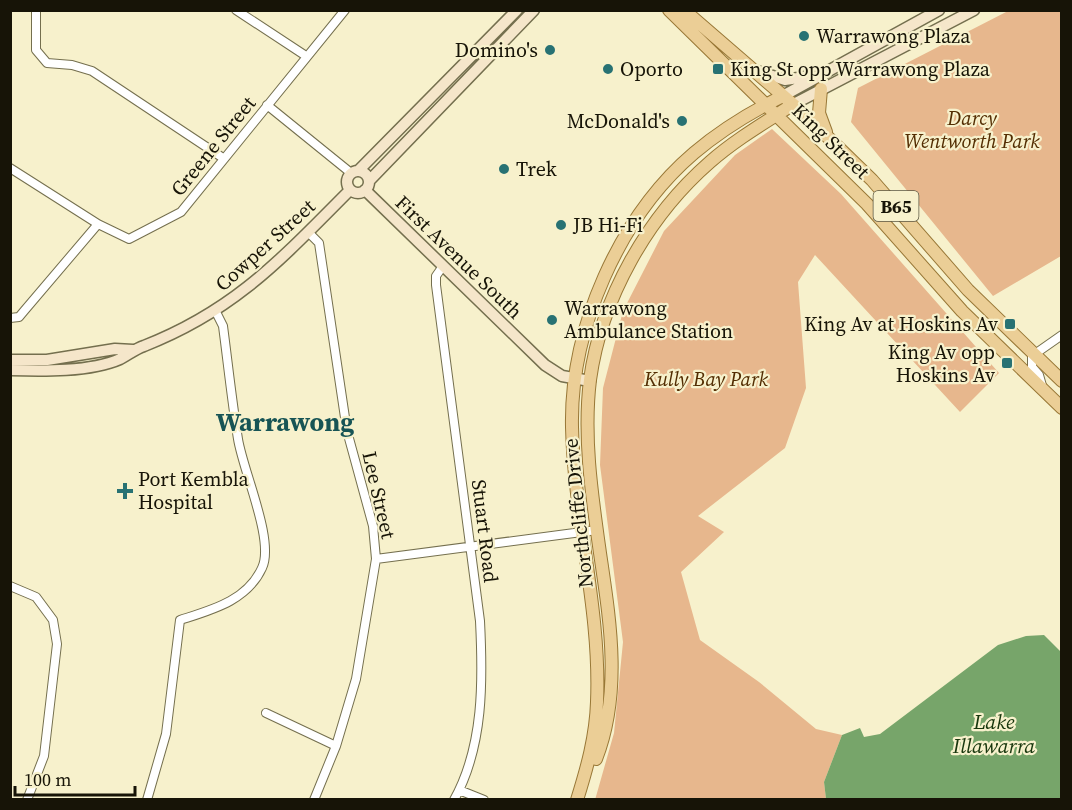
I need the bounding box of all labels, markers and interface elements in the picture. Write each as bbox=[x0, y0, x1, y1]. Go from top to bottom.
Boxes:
place label: Warrawong Plaza bbox=[816, 22, 971, 50]
marker: Warrawong Plaza bbox=[797, 29, 811, 43]
place label: Domino's bbox=[455, 36, 538, 64]
marker: Domino's bbox=[543, 43, 557, 57]
place label: Oporto bbox=[620, 55, 683, 83]
place label: King St opp Warrawong Plaza bbox=[730, 55, 991, 83]
marker: Oporto bbox=[601, 62, 615, 76]
marker: King St opp Warrawong Plaza bbox=[711, 62, 725, 76]
street label: Greene Street bbox=[164, 90, 262, 202]
street label: King Street bbox=[786, 97, 876, 186]
park label: Darcy Wentworth Park bbox=[904, 104, 1040, 155]
place label: McDonald's bbox=[567, 107, 670, 135]
marker: McDonald's bbox=[675, 114, 689, 128]
place label: Trek bbox=[516, 155, 557, 183]
marker: Trek bbox=[497, 162, 511, 176]
street label: First Avenue South bbox=[389, 189, 529, 325]
road number: B65 bbox=[874, 191, 918, 221]
street label: Cowper Street bbox=[209, 192, 321, 297]
place label: JB Hi-Fi bbox=[572, 211, 643, 239]
marker: JB Hi-Fi bbox=[554, 218, 568, 232]
place label: Warrawong Ambulance Station bbox=[564, 294, 733, 345]
place label: King Av at Hoskins Av bbox=[804, 310, 998, 338]
marker: Warrawong Ambulance Station bbox=[545, 313, 559, 327]
marker: King Av at Hoskins Av bbox=[1003, 317, 1017, 331]
place label: King Av opp Hoskins Av bbox=[888, 338, 995, 389]
marker: King Av opp Hoskins Av bbox=[1000, 356, 1014, 370]
park label: Kully Bay Park bbox=[643, 365, 769, 393]
district label: Warrawong bbox=[216, 404, 354, 440]
street label: Northcliffe Drive bbox=[556, 437, 600, 589]
street label: Lee Street bbox=[355, 449, 403, 542]
place label: Port Kembla Hospital bbox=[138, 465, 250, 516]
street label: Stuart Road bbox=[465, 478, 505, 585]
marker: Port Kembla Hospital bbox=[116, 482, 134, 500]
water label: Lake Illawarra bbox=[952, 707, 1035, 760]
scale bar bbox=[15, 759, 135, 797]
text: 100 m bbox=[24, 767, 71, 792]

